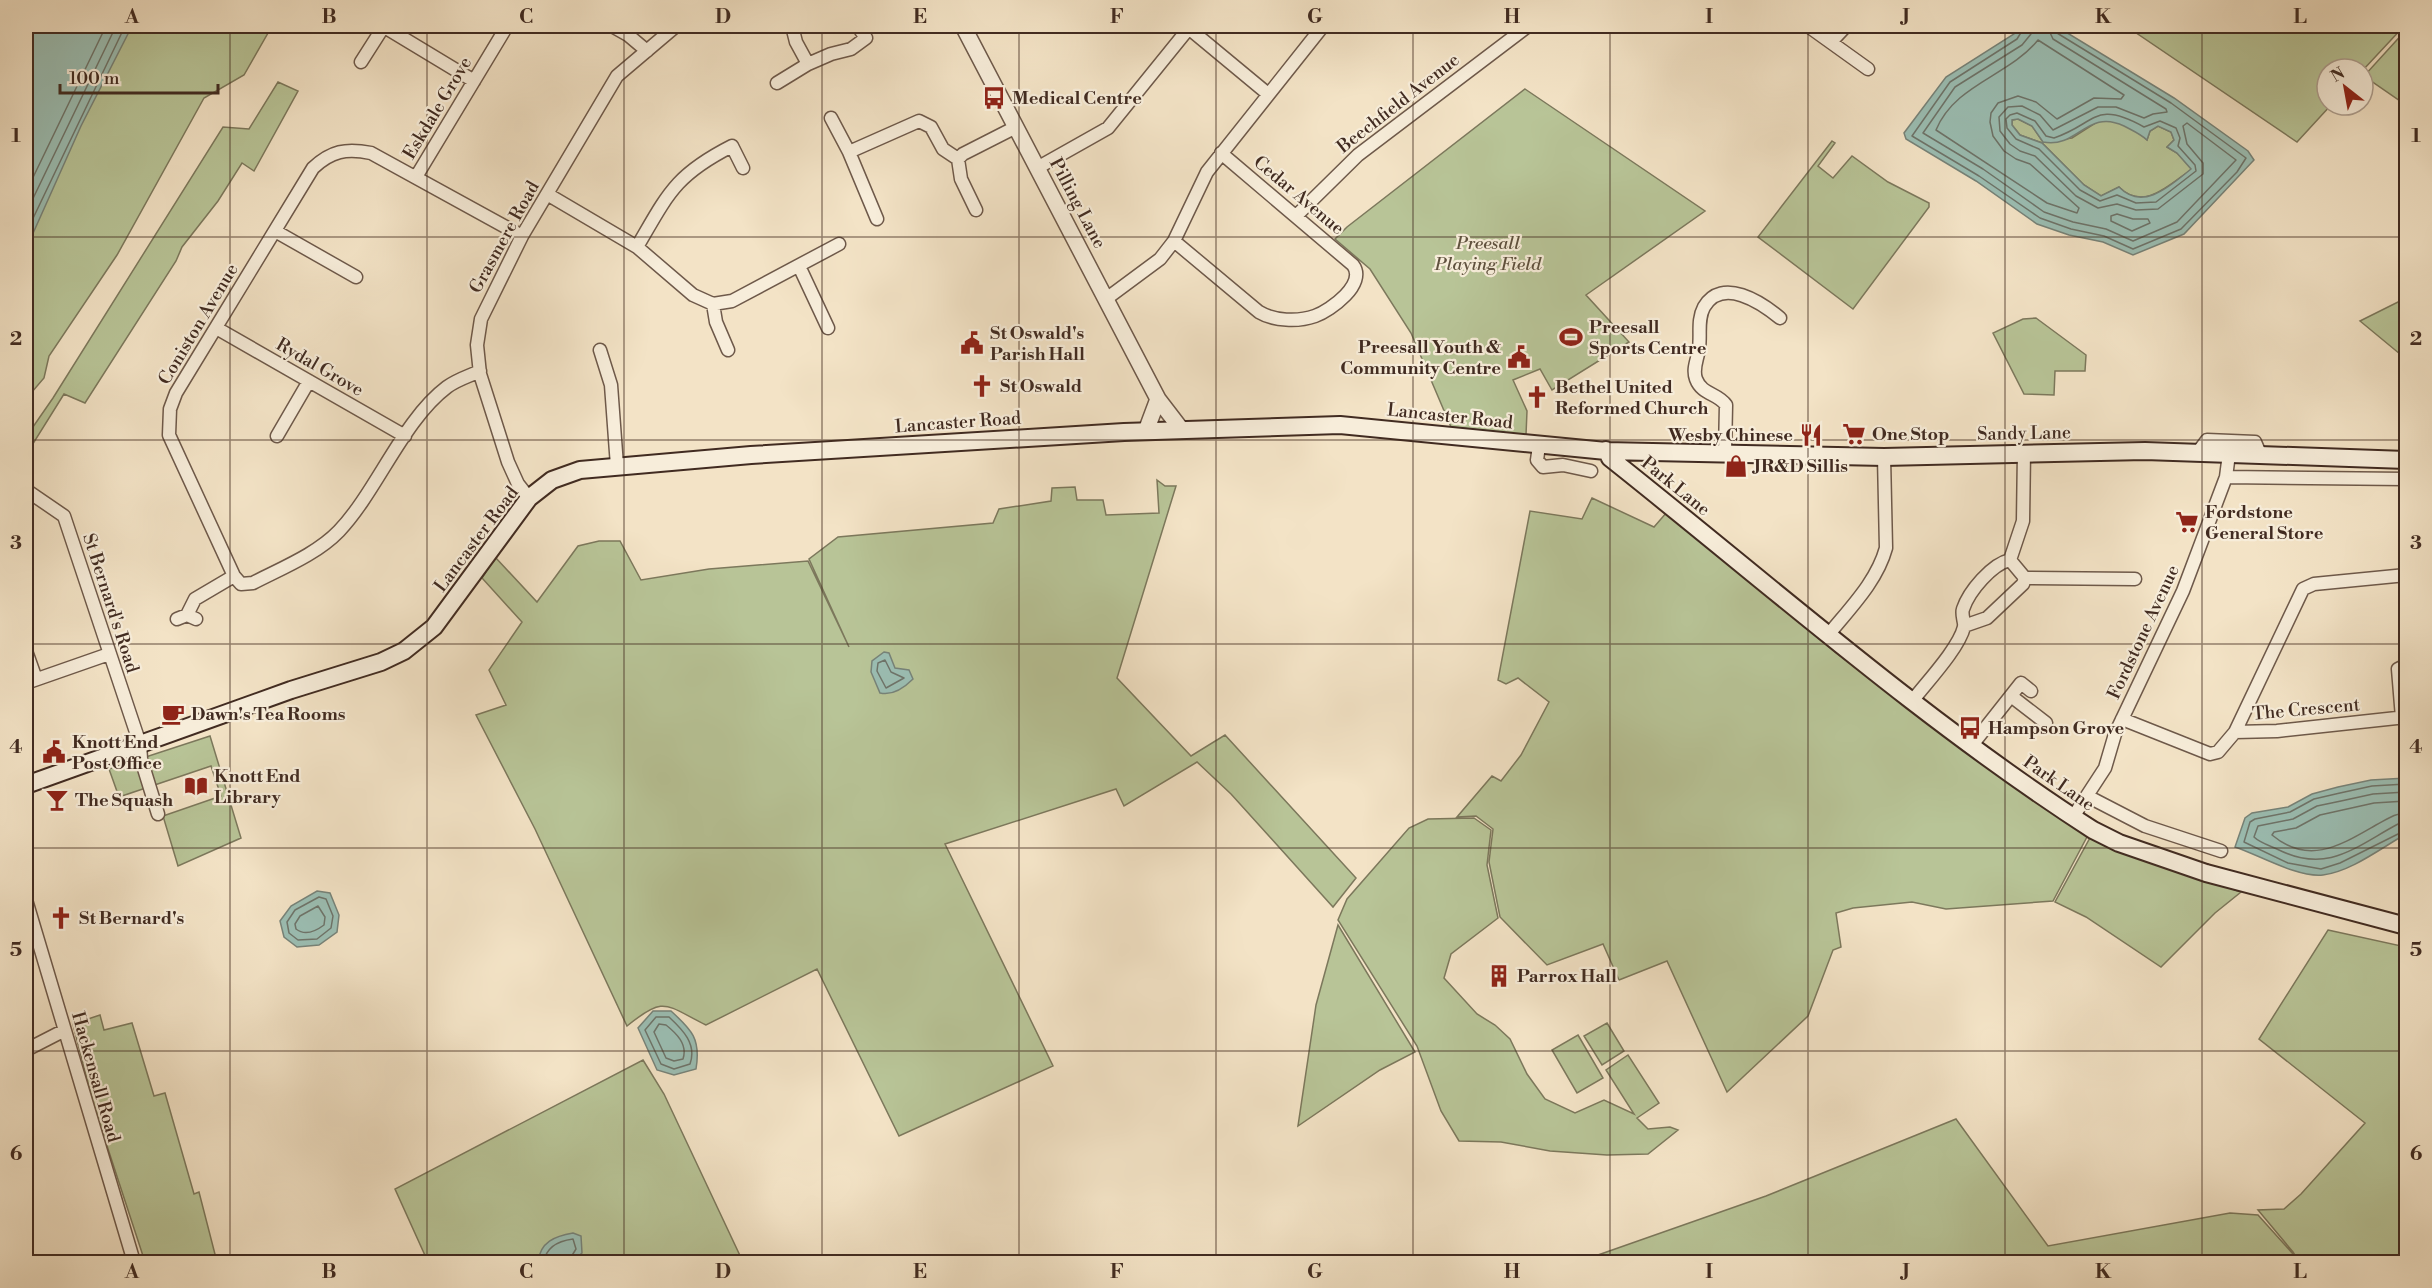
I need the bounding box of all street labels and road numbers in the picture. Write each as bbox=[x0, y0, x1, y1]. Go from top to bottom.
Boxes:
street label: Beechfield Avenue bbox=[1332, 48, 1464, 159]
street label: Eskdale Grove bbox=[398, 53, 477, 164]
street label: Cedar Avenue bbox=[1249, 151, 1349, 240]
street label: Pilling Lane bbox=[1044, 154, 1111, 253]
street label: Grasmere Road bbox=[464, 176, 545, 297]
street label: Coniston Avenue bbox=[153, 260, 244, 389]
street label: Rydal Grove bbox=[272, 333, 368, 402]
street label: Lancaster Road bbox=[1386, 398, 1515, 435]
street label: Lancaster Road bbox=[894, 407, 1023, 438]
street label: Sandy Lane bbox=[1977, 421, 2071, 446]
street label: Park Lane bbox=[1637, 452, 1715, 521]
street label: Lancaster Road bbox=[429, 481, 524, 597]
street label: St Bernard's Road bbox=[77, 531, 144, 677]
street label: Fordstone Avenue bbox=[2102, 561, 2185, 703]
street label: The Crescent bbox=[2251, 693, 2362, 726]
street label: Park Lane bbox=[2019, 750, 2099, 816]
street label: Hackensall Road bbox=[66, 1009, 125, 1146]

